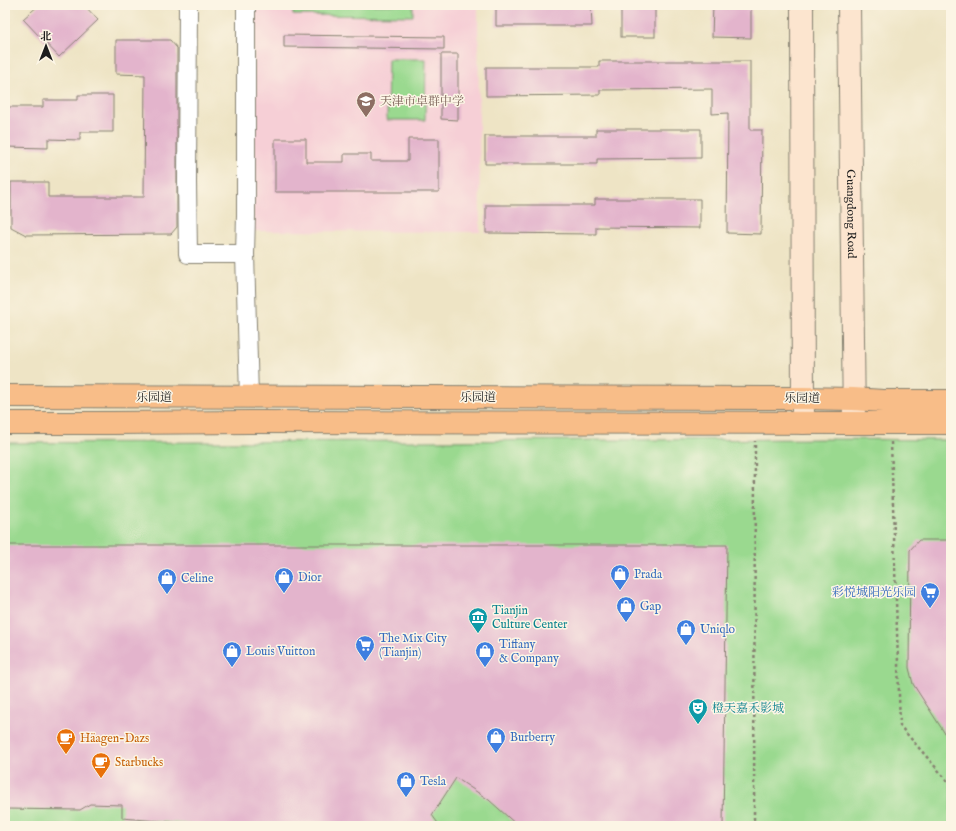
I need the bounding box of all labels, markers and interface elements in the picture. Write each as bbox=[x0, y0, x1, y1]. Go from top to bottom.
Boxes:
north arrow bbox=[26, 26, 66, 66]
text: 北 bbox=[41, 30, 52, 44]
school or university icon: 天津市卓群中学 bbox=[355, 90, 377, 118]
place label: 天津市卓群中学 bbox=[380, 94, 464, 109]
street label: Guangdong Road bbox=[843, 169, 859, 259]
street label: 乐园道 bbox=[136, 390, 172, 405]
street label: 乐园道 bbox=[460, 390, 496, 405]
street label: 乐园道 bbox=[784, 391, 820, 406]
shop icon: Prada bbox=[609, 563, 631, 591]
shop icon: Dior bbox=[273, 566, 295, 594]
shop icon: Celine bbox=[156, 567, 178, 595]
place label: Prada bbox=[634, 567, 663, 582]
place label: Dior bbox=[298, 570, 322, 585]
place label: Celine bbox=[181, 571, 214, 586]
supermarket icon: 彩悦城阳光乐园 bbox=[919, 581, 941, 609]
place label: 彩悦城阳光乐园 bbox=[832, 585, 916, 600]
shop icon: Gap bbox=[615, 595, 637, 623]
place label: Gap bbox=[640, 599, 662, 615]
place label: Tianjin Culture Center bbox=[492, 603, 568, 632]
museum icon: Tianjin Culture Center bbox=[467, 606, 489, 634]
shop icon: Uniqlo bbox=[675, 618, 697, 646]
place label: Uniqlo bbox=[700, 622, 736, 638]
place label: The Mix City (Tianjin) bbox=[379, 631, 447, 660]
supermarket icon: The Mix City (Tianjin) bbox=[354, 634, 376, 662]
place label: Tiffany & Company bbox=[499, 637, 559, 667]
shop icon: Louis Vuitton bbox=[221, 640, 243, 668]
shop icon: Tiffany & Company bbox=[474, 640, 496, 668]
place label: Louis Vuitton bbox=[246, 644, 316, 659]
theatre icon: 橙天嘉禾影城 bbox=[687, 697, 709, 725]
place label: 橙天嘉禾影城 bbox=[712, 701, 784, 716]
shop icon: Burberry bbox=[485, 726, 507, 754]
cafe icon: Häagen-Dazs bbox=[55, 727, 77, 755]
place label: Burberry bbox=[510, 730, 555, 745]
place label: Häagen-Dazs bbox=[80, 731, 149, 746]
cafe icon: Starbucks bbox=[90, 751, 112, 779]
place label: Starbucks bbox=[115, 755, 163, 770]
shop icon: Tesla bbox=[395, 770, 417, 798]
place label: Tesla bbox=[420, 774, 447, 789]

